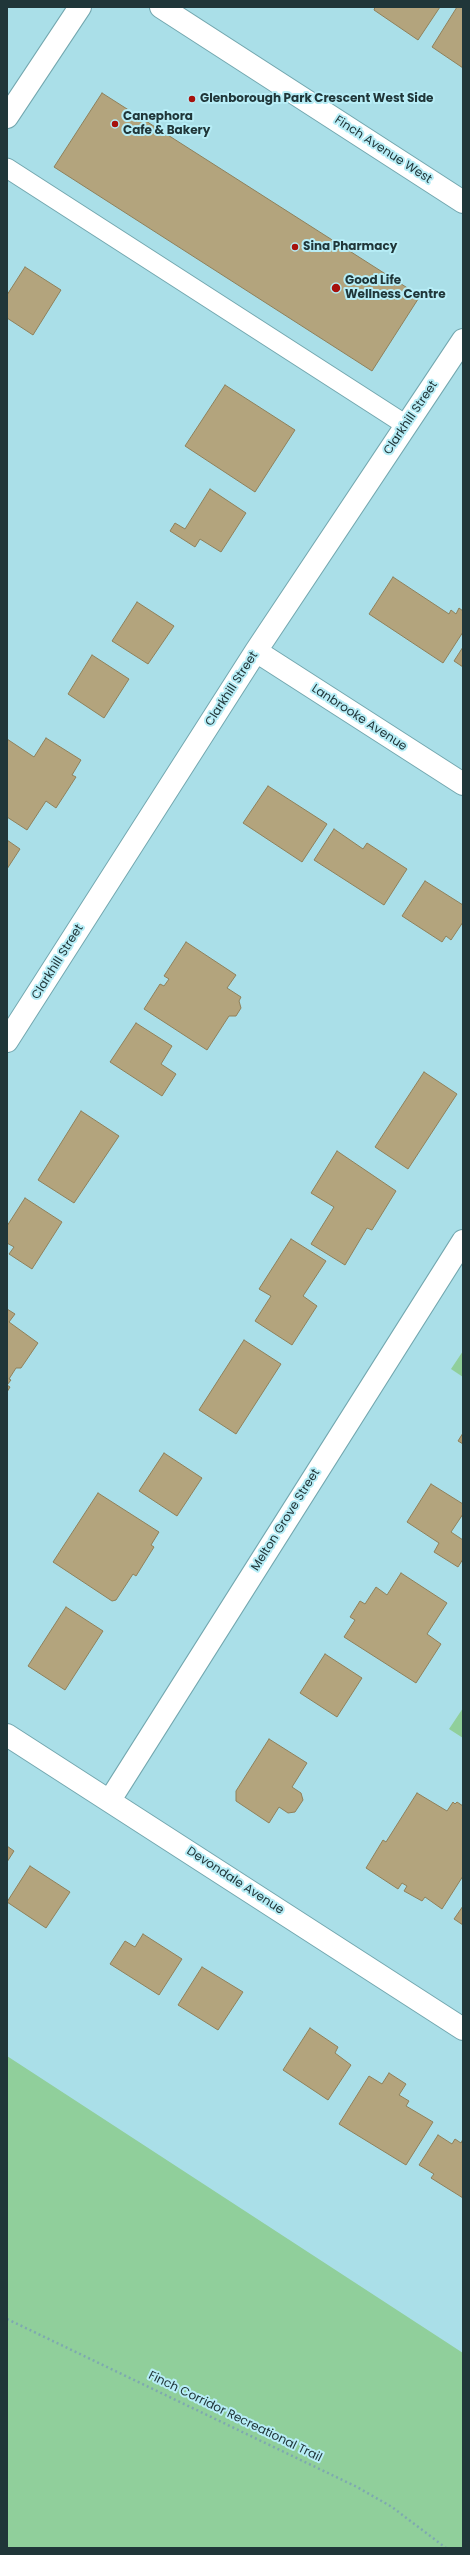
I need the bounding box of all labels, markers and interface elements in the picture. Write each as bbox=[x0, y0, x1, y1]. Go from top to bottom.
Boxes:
place label: Glenborough Park Crescent West Side bbox=[200, 92, 433, 106]
marker: Glenborough Park Crescent West Side bbox=[187, 94, 197, 104]
place label: Canephora Cafe & Bakery bbox=[123, 110, 210, 138]
street label: Finch Avenue West bbox=[332, 113, 434, 187]
marker: Canephora Cafe & Bakery bbox=[110, 119, 120, 129]
place label: Sina Pharmacy bbox=[303, 240, 397, 254]
marker: Sina Pharmacy bbox=[290, 242, 300, 252]
place label: Good Life Wellness Centre bbox=[345, 274, 446, 302]
marker: Good Life Wellness Centre bbox=[330, 282, 342, 294]
street label: Clarkhill Street bbox=[381, 378, 441, 458]
street label: Clarkhill Street bbox=[203, 649, 261, 729]
street label: Lanbrooke Avenue bbox=[309, 682, 409, 754]
street label: Clarkhill Street bbox=[29, 922, 87, 1002]
street label: Melton Grove Street bbox=[249, 1466, 323, 1574]
street label: Devondale Avenue bbox=[184, 1844, 286, 1918]
street label: Finch Corridor Recreational Trail bbox=[146, 2369, 324, 2465]

